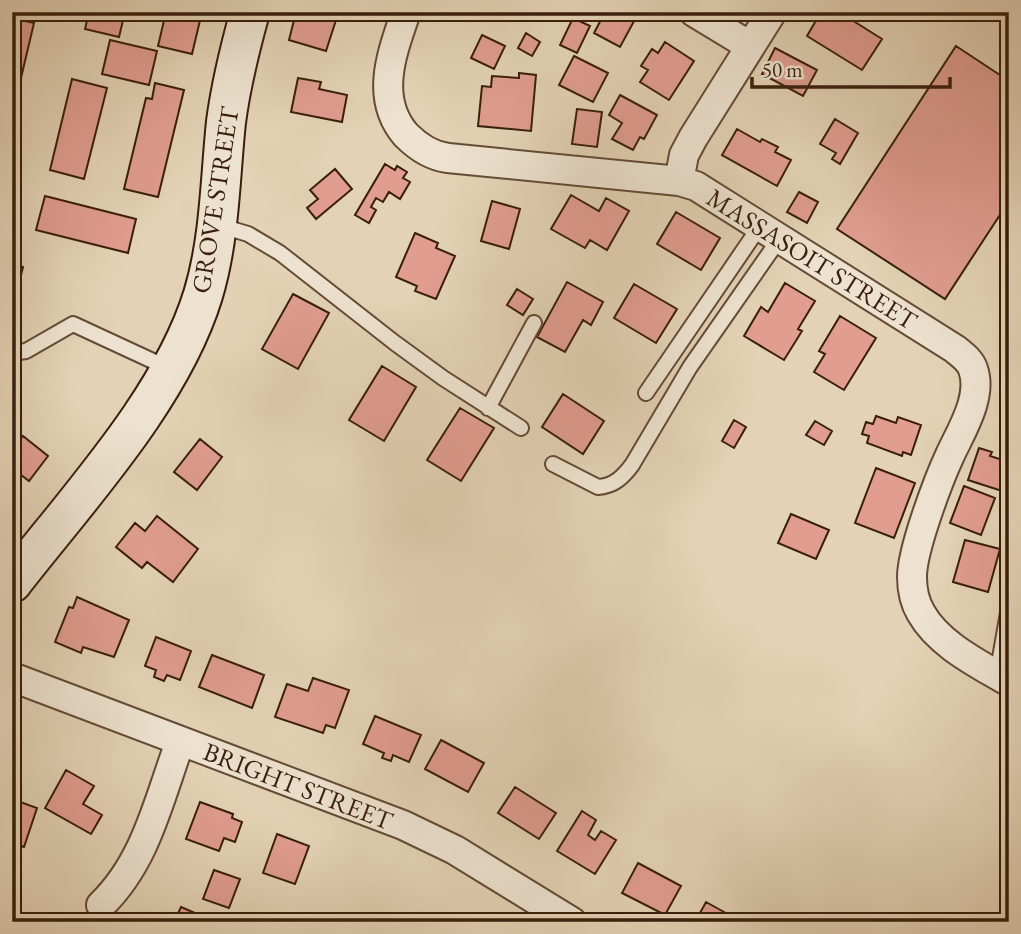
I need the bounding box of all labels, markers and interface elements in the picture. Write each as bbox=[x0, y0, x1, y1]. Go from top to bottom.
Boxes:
scale bar bbox=[752, 46, 949, 90]
text: 50 m bbox=[762, 56, 803, 83]
street label: GROVE STREET bbox=[183, 104, 247, 296]
street label: MASSASOIT STREET bbox=[700, 181, 924, 338]
street label: BRIGHT STREET bbox=[199, 734, 398, 838]

